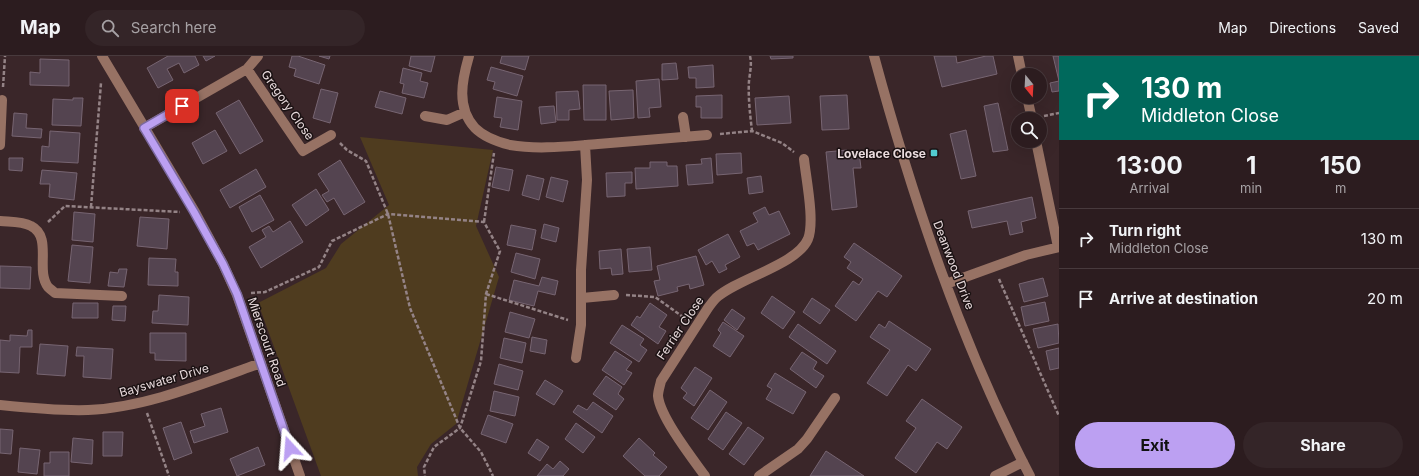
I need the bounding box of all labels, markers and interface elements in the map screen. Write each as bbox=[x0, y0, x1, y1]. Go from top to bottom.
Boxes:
search box bbox=[85, 10, 365, 46]
text: Map bbox=[20, 16, 61, 39]
icon: search bbox=[99, 17, 121, 39]
text: Search here bbox=[131, 18, 216, 37]
text: Map bbox=[1218, 19, 1247, 36]
text: Directions bbox=[1269, 19, 1336, 36]
text: Saved bbox=[1358, 19, 1399, 36]
street label: Gregory Close bbox=[258, 67, 318, 143]
north arrow bbox=[1011, 68, 1047, 104]
map controls bbox=[1011, 68, 1047, 148]
text: 130 m bbox=[1141, 71, 1222, 105]
icon: right bbox=[1075, 72, 1127, 124]
pin bbox=[165, 89, 199, 123]
icon: arrive bbox=[171, 95, 193, 117]
text: Middleton Close bbox=[1141, 105, 1279, 126]
button: search bbox=[1011, 112, 1047, 148]
place label: Lovelace Close bbox=[837, 146, 926, 161]
marker: Lovelace Close bbox=[929, 148, 939, 158]
text: 13:00 bbox=[1116, 151, 1183, 180]
text: 1 bbox=[1246, 151, 1256, 180]
text: 150 bbox=[1320, 151, 1362, 180]
text: Arrival bbox=[1130, 180, 1170, 196]
text: min bbox=[1240, 180, 1262, 196]
text: m bbox=[1335, 180, 1346, 196]
street label: Deanwood Drive bbox=[930, 218, 978, 312]
text: Turn right bbox=[1109, 221, 1181, 240]
icon: right bbox=[1075, 228, 1097, 250]
text: 130 m bbox=[1361, 229, 1403, 248]
text: Middleton Close bbox=[1109, 240, 1209, 256]
icon: arrive bbox=[1075, 288, 1097, 310]
text: Arrive at destination bbox=[1109, 289, 1258, 308]
text: 20 m bbox=[1367, 289, 1403, 308]
street label: Ferrier Close bbox=[653, 294, 707, 362]
street label: Mierscourt Road bbox=[245, 295, 289, 389]
street label: Bayswater Drive bbox=[117, 360, 211, 400]
button: Exit bbox=[1075, 422, 1235, 468]
button: Share bbox=[1243, 422, 1403, 468]
position arrow bbox=[269, 427, 311, 469]

